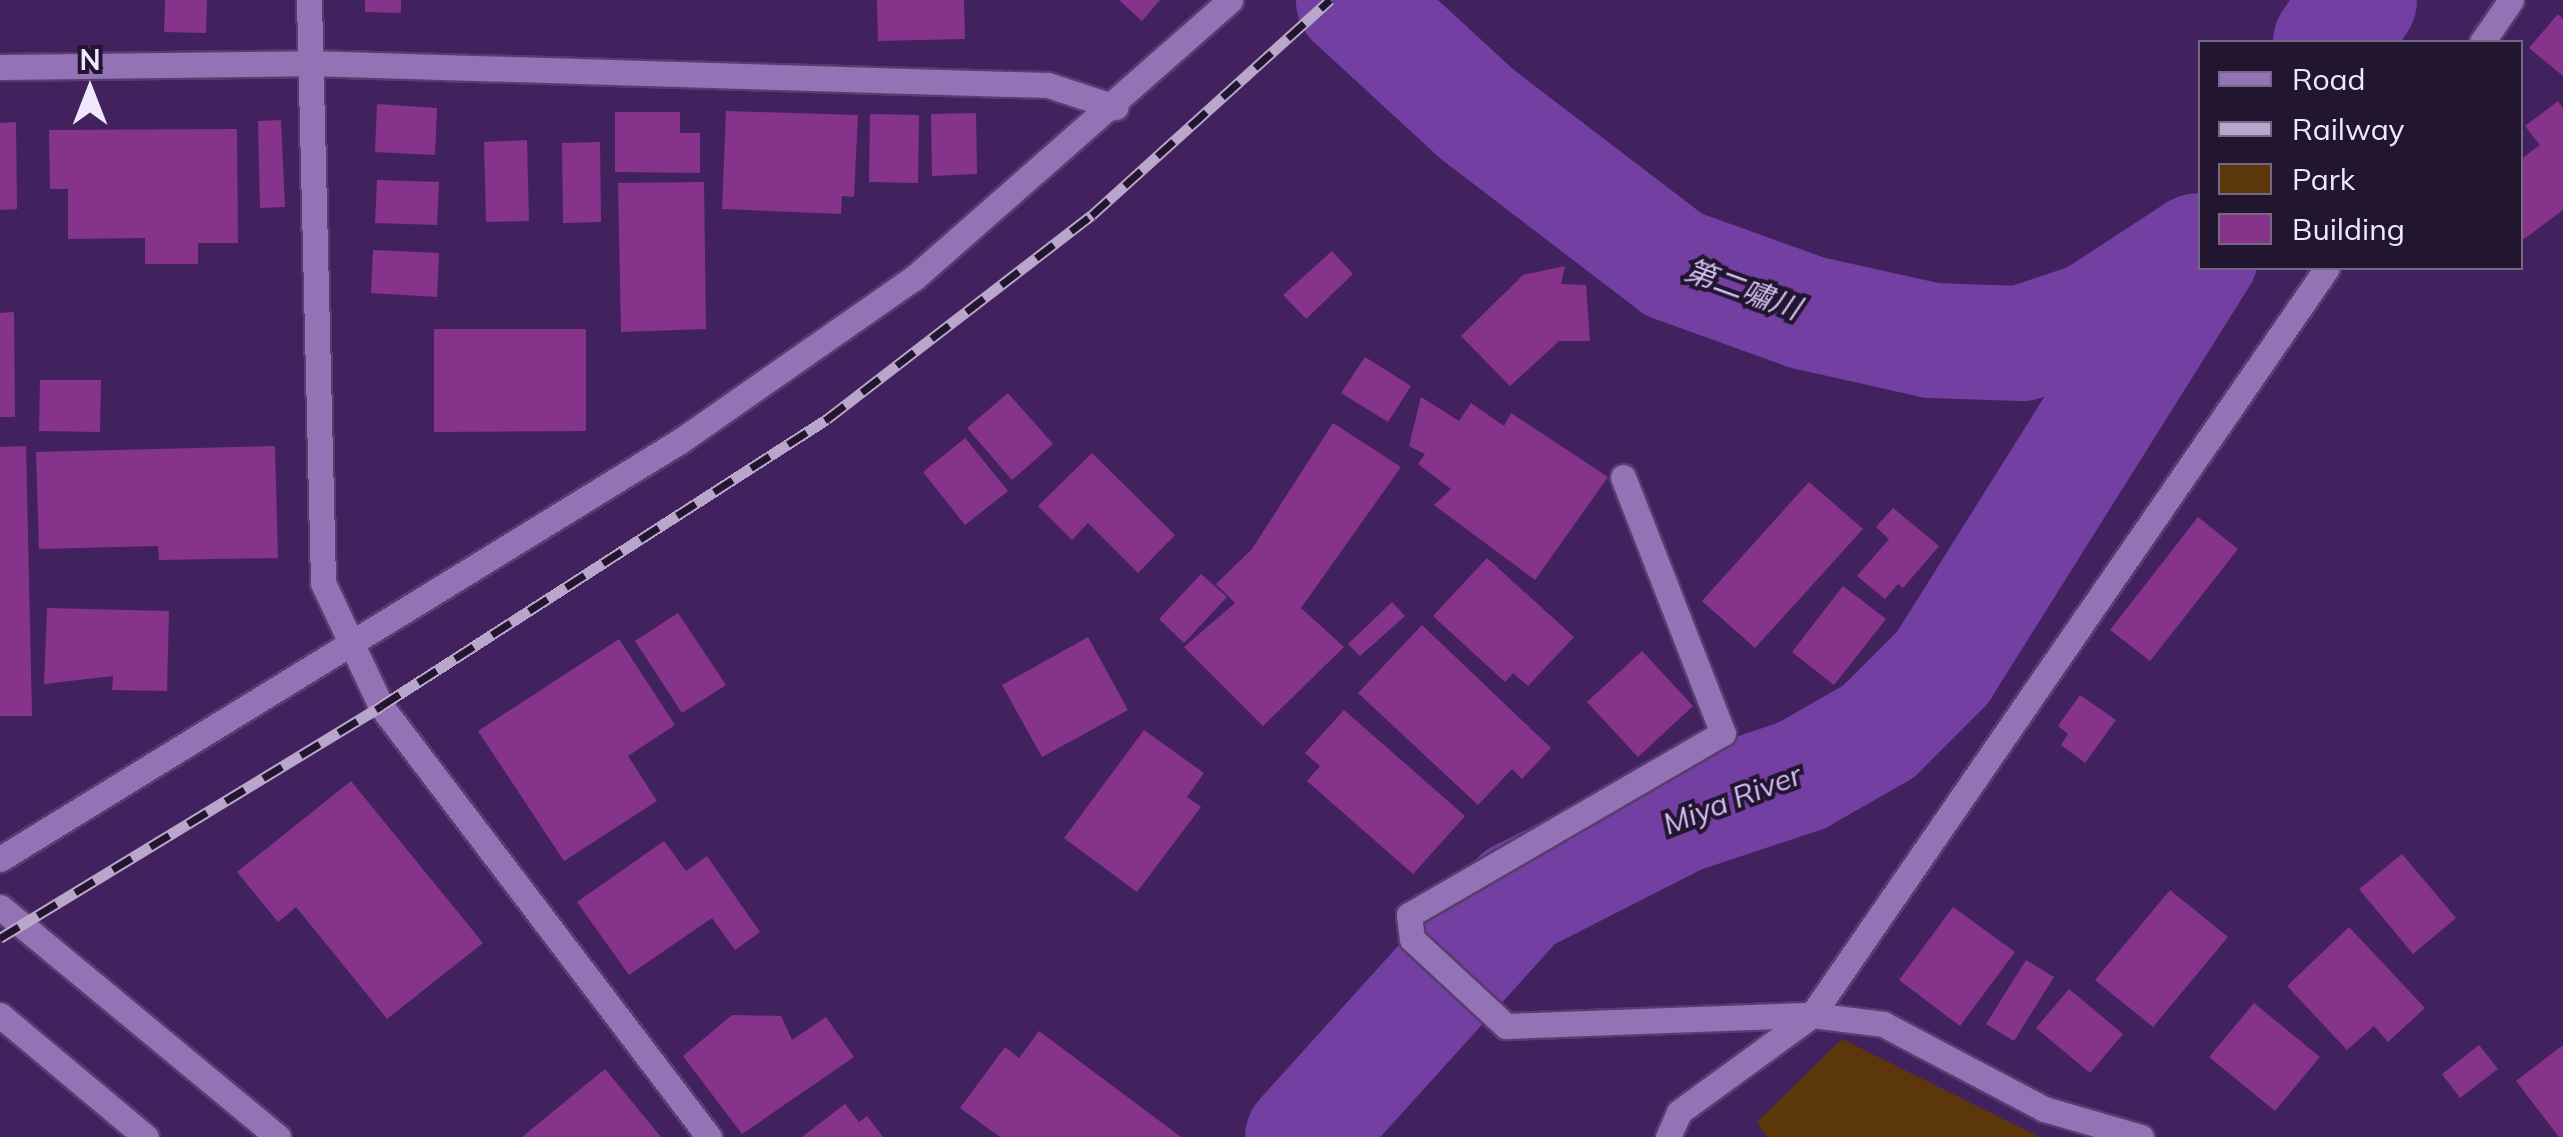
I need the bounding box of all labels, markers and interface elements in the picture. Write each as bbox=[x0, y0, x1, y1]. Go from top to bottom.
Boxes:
north arrow bbox=[40, 40, 140, 140]
legend bbox=[2198, 40, 2523, 270]
text: N bbox=[79, 42, 101, 77]
text: Road bbox=[2292, 60, 2366, 98]
text: Railway bbox=[2292, 110, 2405, 148]
text: Park bbox=[2292, 160, 2355, 198]
text: Building bbox=[2292, 210, 2405, 248]
water label: 第二嘯川 bbox=[1680, 252, 1806, 326]
water label: Miya River bbox=[1658, 756, 1806, 842]

